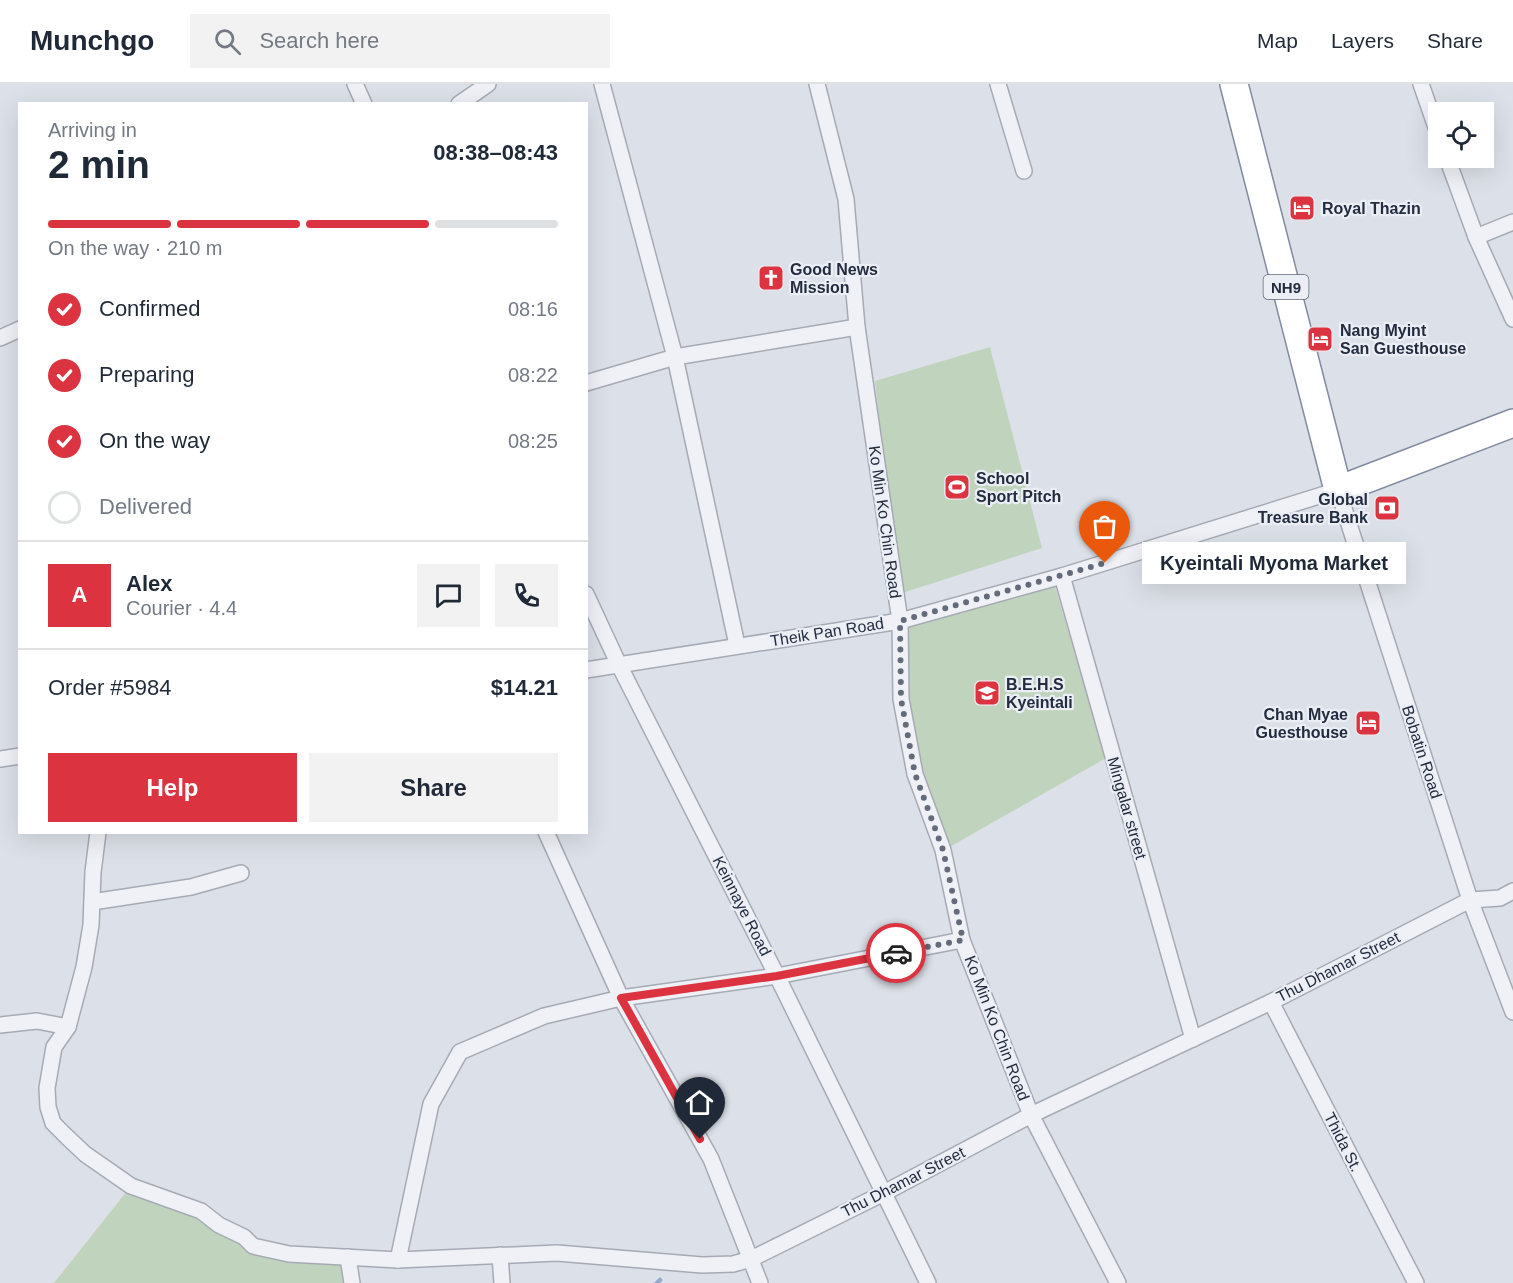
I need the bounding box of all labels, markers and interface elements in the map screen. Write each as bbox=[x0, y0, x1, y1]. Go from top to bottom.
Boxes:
search box bbox=[190, 14, 610, 68]
text: Munchgo bbox=[30, 25, 154, 56]
icon: search bbox=[211, 25, 244, 58]
text: Search here bbox=[259, 28, 379, 53]
text: Map bbox=[1257, 29, 1298, 52]
text: Layers bbox=[1331, 29, 1394, 52]
text: Share bbox=[1427, 29, 1483, 52]
map controls bbox=[1428, 102, 1494, 168]
button: locate bbox=[1428, 102, 1494, 168]
text: Arriving in bbox=[48, 119, 137, 141]
text: 08:38–08:43 bbox=[433, 140, 558, 165]
text: 2 min bbox=[48, 143, 150, 186]
hotel icon: Royal Thazin bbox=[1287, 193, 1317, 223]
place label: Royal Thazin bbox=[1322, 200, 1421, 217]
text: On the way · 210 m bbox=[48, 237, 223, 259]
place label: Good News Mission bbox=[790, 261, 878, 296]
church icon: Good News Mission bbox=[756, 263, 786, 293]
road number: NH9 bbox=[1264, 275, 1308, 299]
icon: check bbox=[48, 293, 81, 326]
text: Confirmed bbox=[99, 296, 200, 321]
text: 08:16 bbox=[508, 298, 558, 320]
place label: Nang Myint San Guesthouse bbox=[1340, 322, 1466, 357]
hotel icon: Nang Myint San Guesthouse bbox=[1305, 324, 1335, 354]
icon: check bbox=[48, 359, 81, 392]
text: Preparing bbox=[99, 362, 194, 387]
text: 08:22 bbox=[508, 364, 558, 386]
icon: check bbox=[48, 425, 81, 458]
text: On the way bbox=[99, 428, 210, 453]
text: 08:25 bbox=[508, 430, 558, 452]
street label: Ko Min Ko Chin Road bbox=[866, 445, 904, 599]
place label: School Sport Pitch bbox=[976, 470, 1061, 505]
sports icon: School Sport Pitch bbox=[942, 472, 972, 502]
place label: Global Treasure Bank bbox=[1258, 491, 1368, 526]
bank icon: Global Treasure Bank bbox=[1372, 493, 1402, 523]
text: Delivered bbox=[99, 494, 192, 519]
pin bbox=[1079, 501, 1130, 563]
icon: bag bbox=[1088, 510, 1121, 543]
callout: Kyeintali Myoma Market bbox=[1141, 542, 1405, 584]
text: Kyeintali Myoma Market bbox=[1160, 552, 1388, 574]
button: chat bbox=[417, 564, 480, 627]
button: phone bbox=[495, 564, 558, 627]
text: Alex bbox=[126, 571, 172, 596]
text: A bbox=[72, 582, 87, 607]
text: Courier · 4.4 bbox=[126, 597, 237, 619]
street label: Theik Pan Road bbox=[769, 615, 885, 649]
text: Order #5984 bbox=[48, 675, 172, 700]
text: $14.21 bbox=[491, 675, 558, 700]
place label: B.E.H.S Kyeintali bbox=[1006, 676, 1073, 711]
school or university icon: B.E.H.S Kyeintali bbox=[972, 678, 1002, 708]
street label: Bobatin Road bbox=[1399, 703, 1445, 801]
place label: Chan Myae Guesthouse bbox=[1256, 706, 1348, 741]
hotel icon: Chan Myae Guesthouse bbox=[1353, 708, 1383, 738]
button: Help bbox=[48, 753, 297, 822]
button: Share bbox=[309, 753, 558, 822]
street label: Mingalar street bbox=[1104, 755, 1150, 862]
street label: Keinnaye Road bbox=[710, 853, 774, 959]
courier bbox=[866, 923, 926, 983]
street label: Thu Dhamar Street bbox=[1274, 928, 1403, 1005]
icon: car bbox=[880, 937, 913, 970]
street label: Ko Min Ko Chin Road bbox=[961, 953, 1033, 1103]
pin bbox=[674, 1077, 725, 1139]
icon: home bbox=[683, 1086, 716, 1119]
street label: Thida St. bbox=[1321, 1110, 1365, 1174]
street label: Thu Dhamar Street bbox=[839, 1143, 968, 1220]

